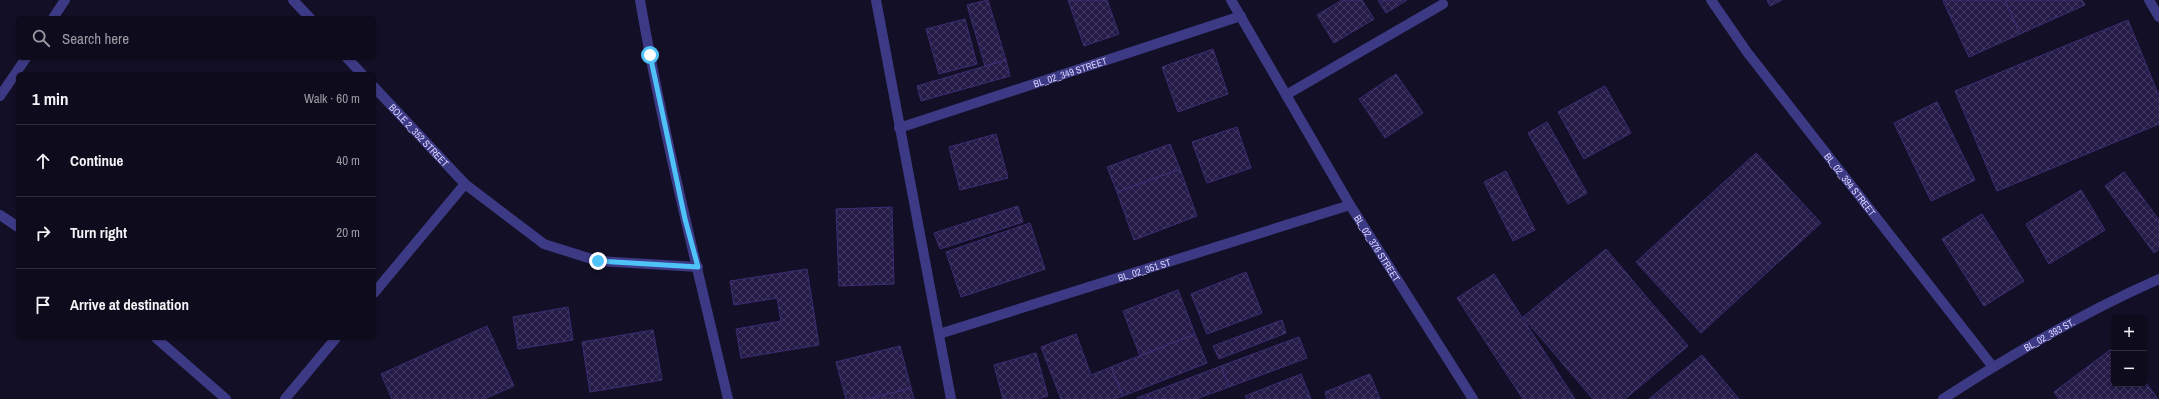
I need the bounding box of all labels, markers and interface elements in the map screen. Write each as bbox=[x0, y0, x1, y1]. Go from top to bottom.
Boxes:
search box bbox=[16, 16, 376, 60]
icon: search bbox=[30, 27, 52, 49]
text: Search here bbox=[62, 28, 129, 49]
route start bbox=[641, 46, 659, 64]
street label: BL_02_349 STREET bbox=[1032, 54, 1109, 90]
text: 1 min bbox=[32, 87, 68, 110]
text: Walk · 60 m bbox=[304, 90, 360, 107]
street label: BOLE 2_352 STREET bbox=[386, 101, 452, 169]
icon: ahead bbox=[32, 150, 54, 172]
text: Continue bbox=[70, 150, 123, 171]
street label: BL_02_394 STREET bbox=[1822, 150, 1879, 218]
text: 40 m bbox=[336, 152, 360, 169]
street label: BL_02_376 STREET bbox=[1351, 212, 1403, 284]
icon: right bbox=[32, 222, 54, 244]
text: Turn right bbox=[70, 222, 127, 243]
text: 20 m bbox=[336, 224, 360, 241]
route end bbox=[589, 252, 607, 270]
street label: BL_02_351 ST bbox=[1116, 255, 1172, 284]
icon: arrive bbox=[32, 294, 54, 316]
text: Arrive at destination bbox=[70, 294, 189, 315]
street label: BL_02_393 ST. bbox=[2021, 315, 2077, 354]
map controls bbox=[2111, 315, 2147, 387]
button: + bbox=[2111, 315, 2147, 351]
button: − bbox=[2111, 351, 2147, 387]

